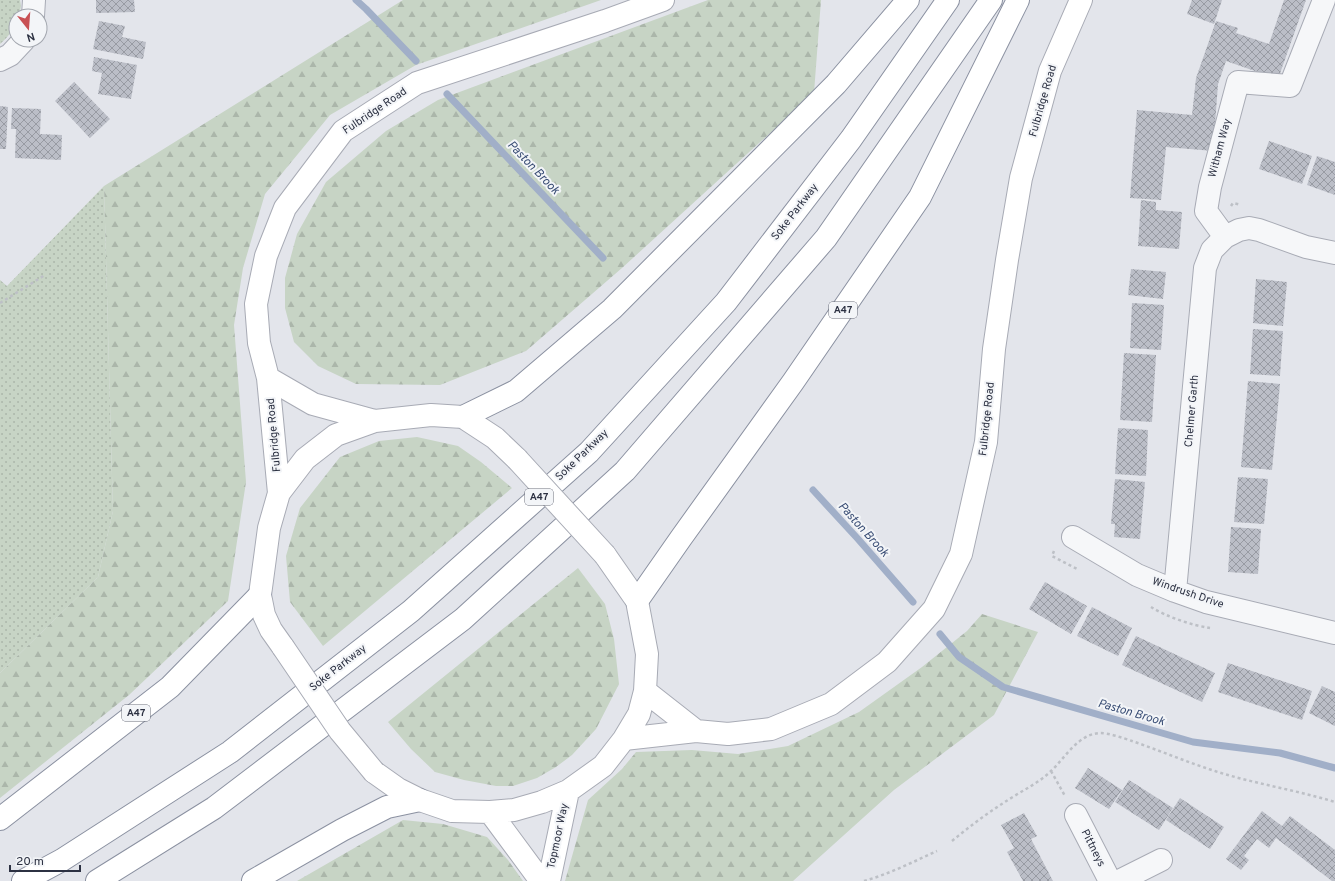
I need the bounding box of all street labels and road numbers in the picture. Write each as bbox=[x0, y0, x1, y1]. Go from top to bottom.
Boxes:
street label: Fulbridge Road bbox=[1026, 63, 1060, 139]
street label: Fulbridge Road bbox=[340, 84, 410, 138]
street label: Witham Way bbox=[1205, 117, 1235, 179]
street label: Soke Parkway bbox=[768, 181, 822, 243]
road number: A47 bbox=[829, 302, 857, 318]
street label: Chelmer Garth bbox=[1182, 374, 1202, 448]
street label: Fulbridge Road bbox=[976, 381, 998, 457]
street label: Fulbridge Road bbox=[264, 397, 284, 473]
street label: Soke Parkway bbox=[553, 426, 612, 484]
road number: A47 bbox=[525, 489, 553, 505]
street label: Windrush Drive bbox=[1150, 574, 1226, 612]
street label: Soke Parkway bbox=[307, 641, 369, 695]
road number: A47 bbox=[122, 705, 150, 721]
street label: Topmoor Way bbox=[544, 802, 572, 870]
street label: Pittneys bbox=[1078, 827, 1108, 869]

